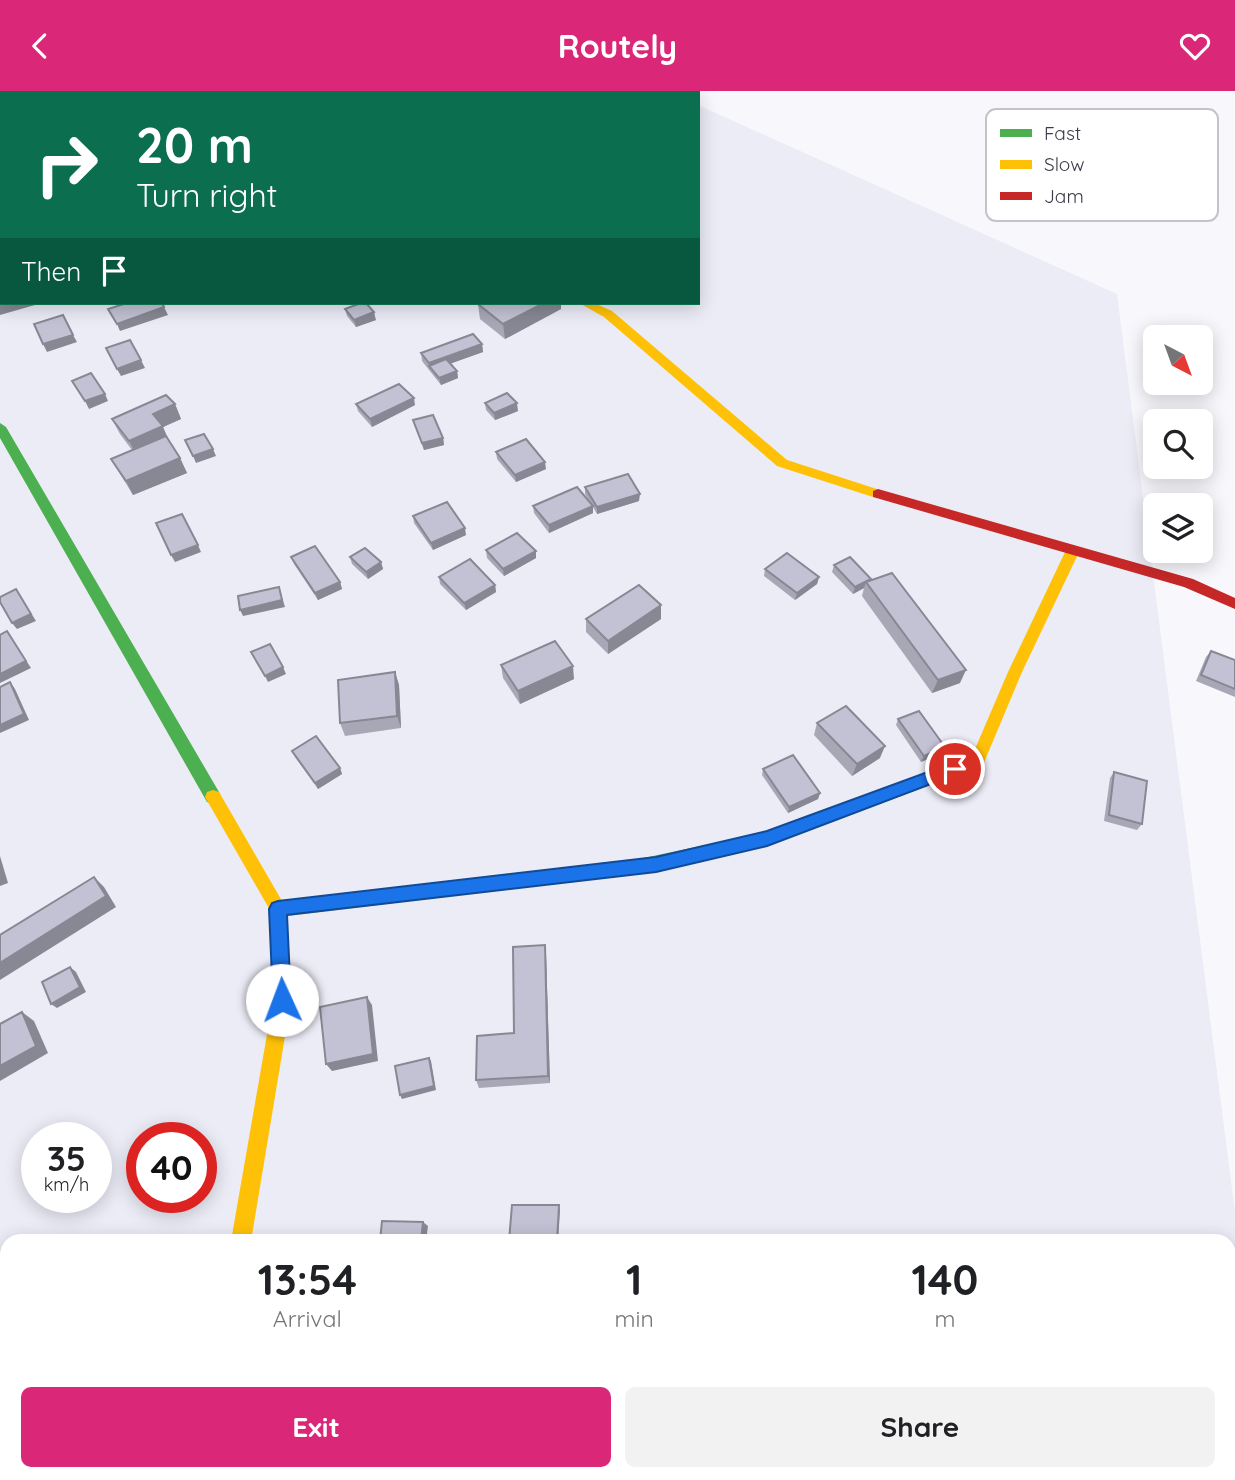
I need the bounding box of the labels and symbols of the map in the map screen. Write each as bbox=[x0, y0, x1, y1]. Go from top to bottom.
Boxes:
legend bbox=[986, 109, 1218, 221]
text: Fast bbox=[1044, 121, 1081, 145]
text: Slow bbox=[1044, 152, 1085, 176]
text: Jam bbox=[1044, 184, 1084, 208]
north arrow bbox=[1143, 325, 1213, 395]
pin bbox=[925, 739, 985, 799]
position arrow bbox=[245, 963, 319, 1037]
speed limit sign: 40 bbox=[126, 1122, 217, 1213]

